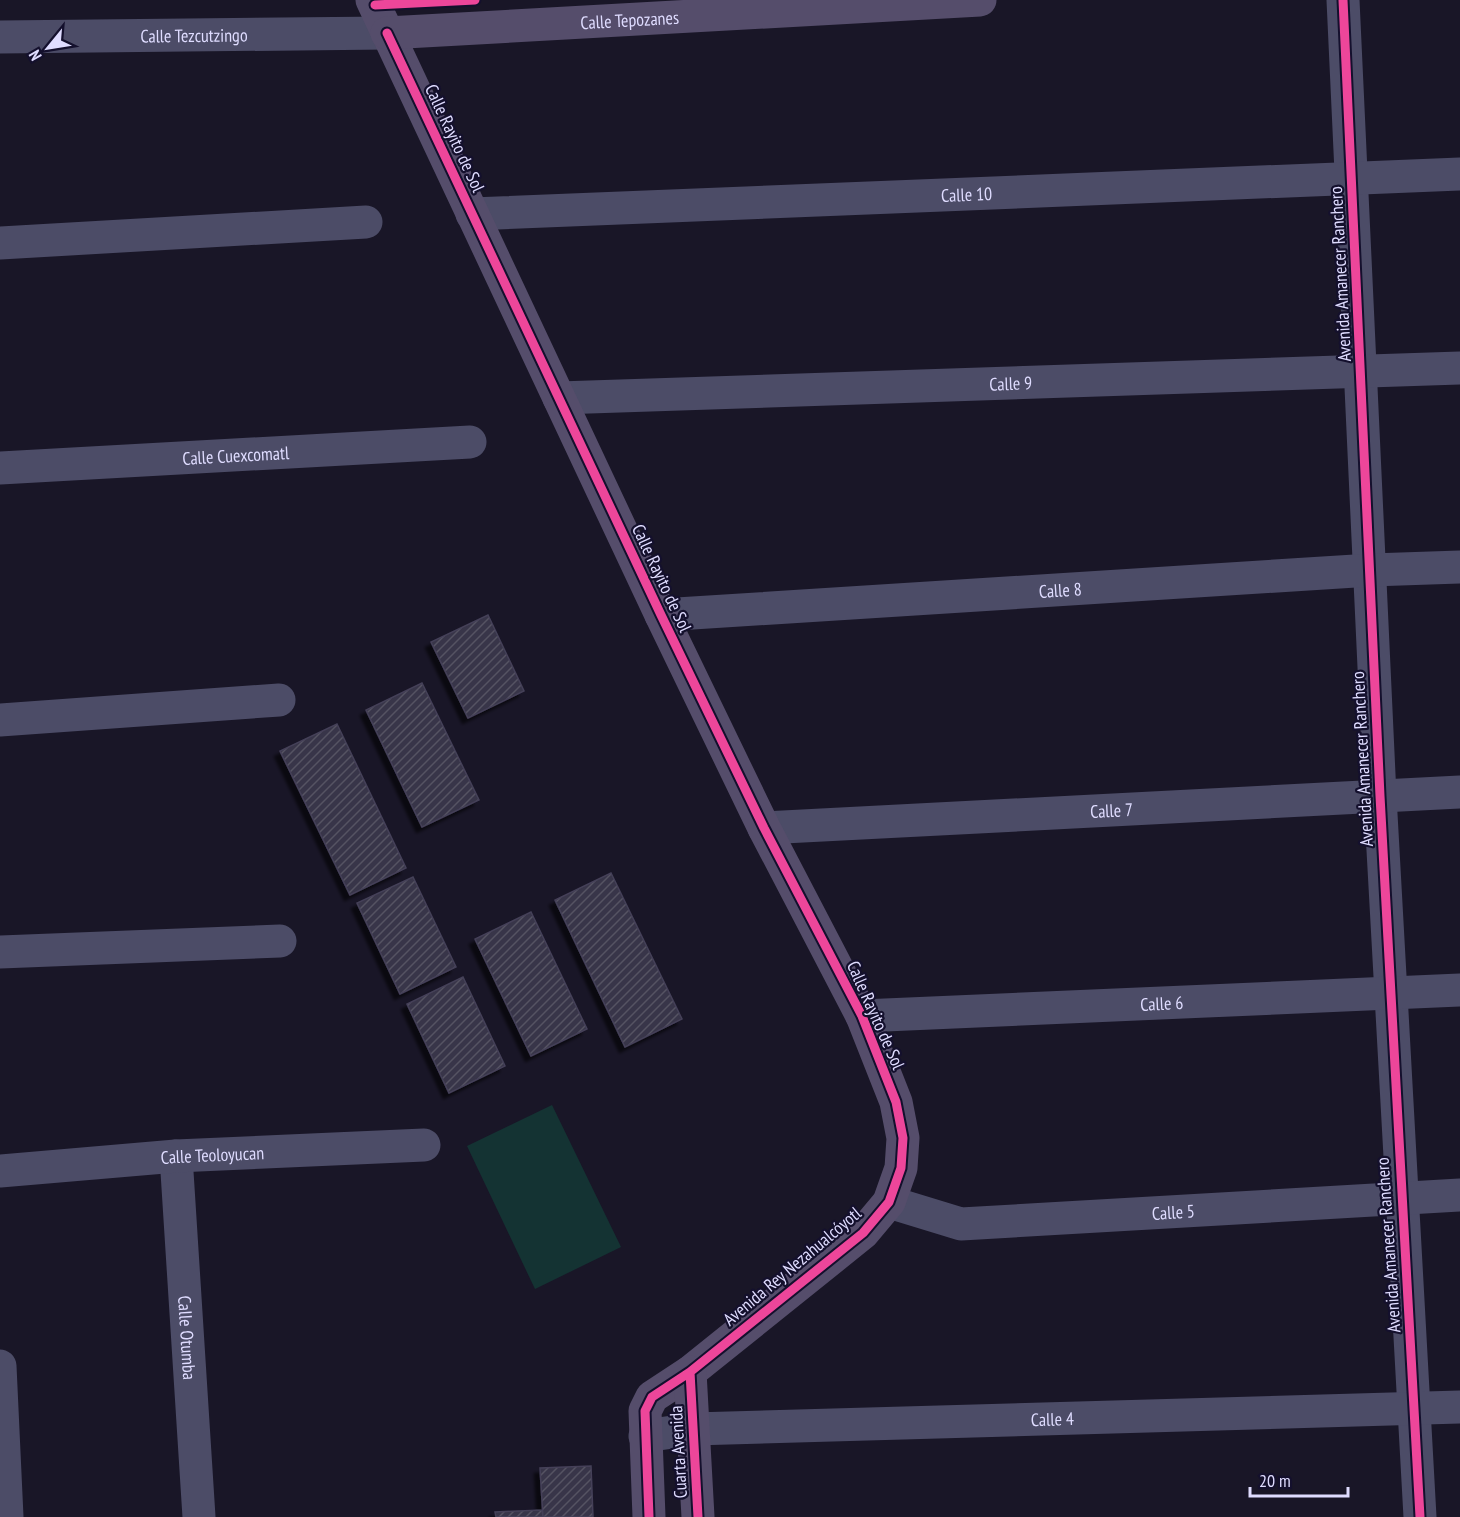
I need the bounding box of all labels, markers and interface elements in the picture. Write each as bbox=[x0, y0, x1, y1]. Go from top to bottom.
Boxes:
street label: Calle Tepozanes bbox=[580, 5, 679, 34]
north arrow bbox=[18, 18, 78, 78]
street label: Calle Tezcutzingo bbox=[140, 23, 248, 47]
text: N bbox=[24, 47, 46, 64]
street label: Calle Rayito de Sol bbox=[420, 80, 490, 196]
street label: Calle 10 bbox=[941, 181, 993, 207]
street label: Avenida Amanecer Ranchero bbox=[1324, 185, 1356, 362]
street label: Calle 9 bbox=[989, 371, 1033, 395]
street label: Calle Cuexcomatl bbox=[182, 440, 290, 469]
street label: Calle Rayito de Sol bbox=[627, 520, 697, 636]
street label: Calle 8 bbox=[1038, 577, 1082, 603]
street label: Avenida Amanecer Ranchero bbox=[1346, 670, 1378, 847]
street label: Calle 7 bbox=[1089, 797, 1134, 823]
street label: Calle Rayito de Sol bbox=[842, 957, 911, 1074]
street label: Calle 6 bbox=[1140, 991, 1184, 1015]
street label: Calle Teoloyucan bbox=[160, 1141, 265, 1169]
street label: Avenida Amanecer Ranchero bbox=[1370, 1156, 1406, 1333]
street label: Calle 5 bbox=[1151, 1199, 1195, 1224]
street label: Avenida Rey Nezahualcóyotl bbox=[718, 1201, 866, 1331]
street label: Calle Otumba bbox=[173, 1295, 202, 1380]
street label: Cuarta Avenida bbox=[664, 1405, 692, 1499]
street label: Calle 4 bbox=[1031, 1407, 1074, 1431]
scale bar bbox=[1250, 1460, 1348, 1498]
text: 20 m bbox=[1259, 1469, 1291, 1492]

